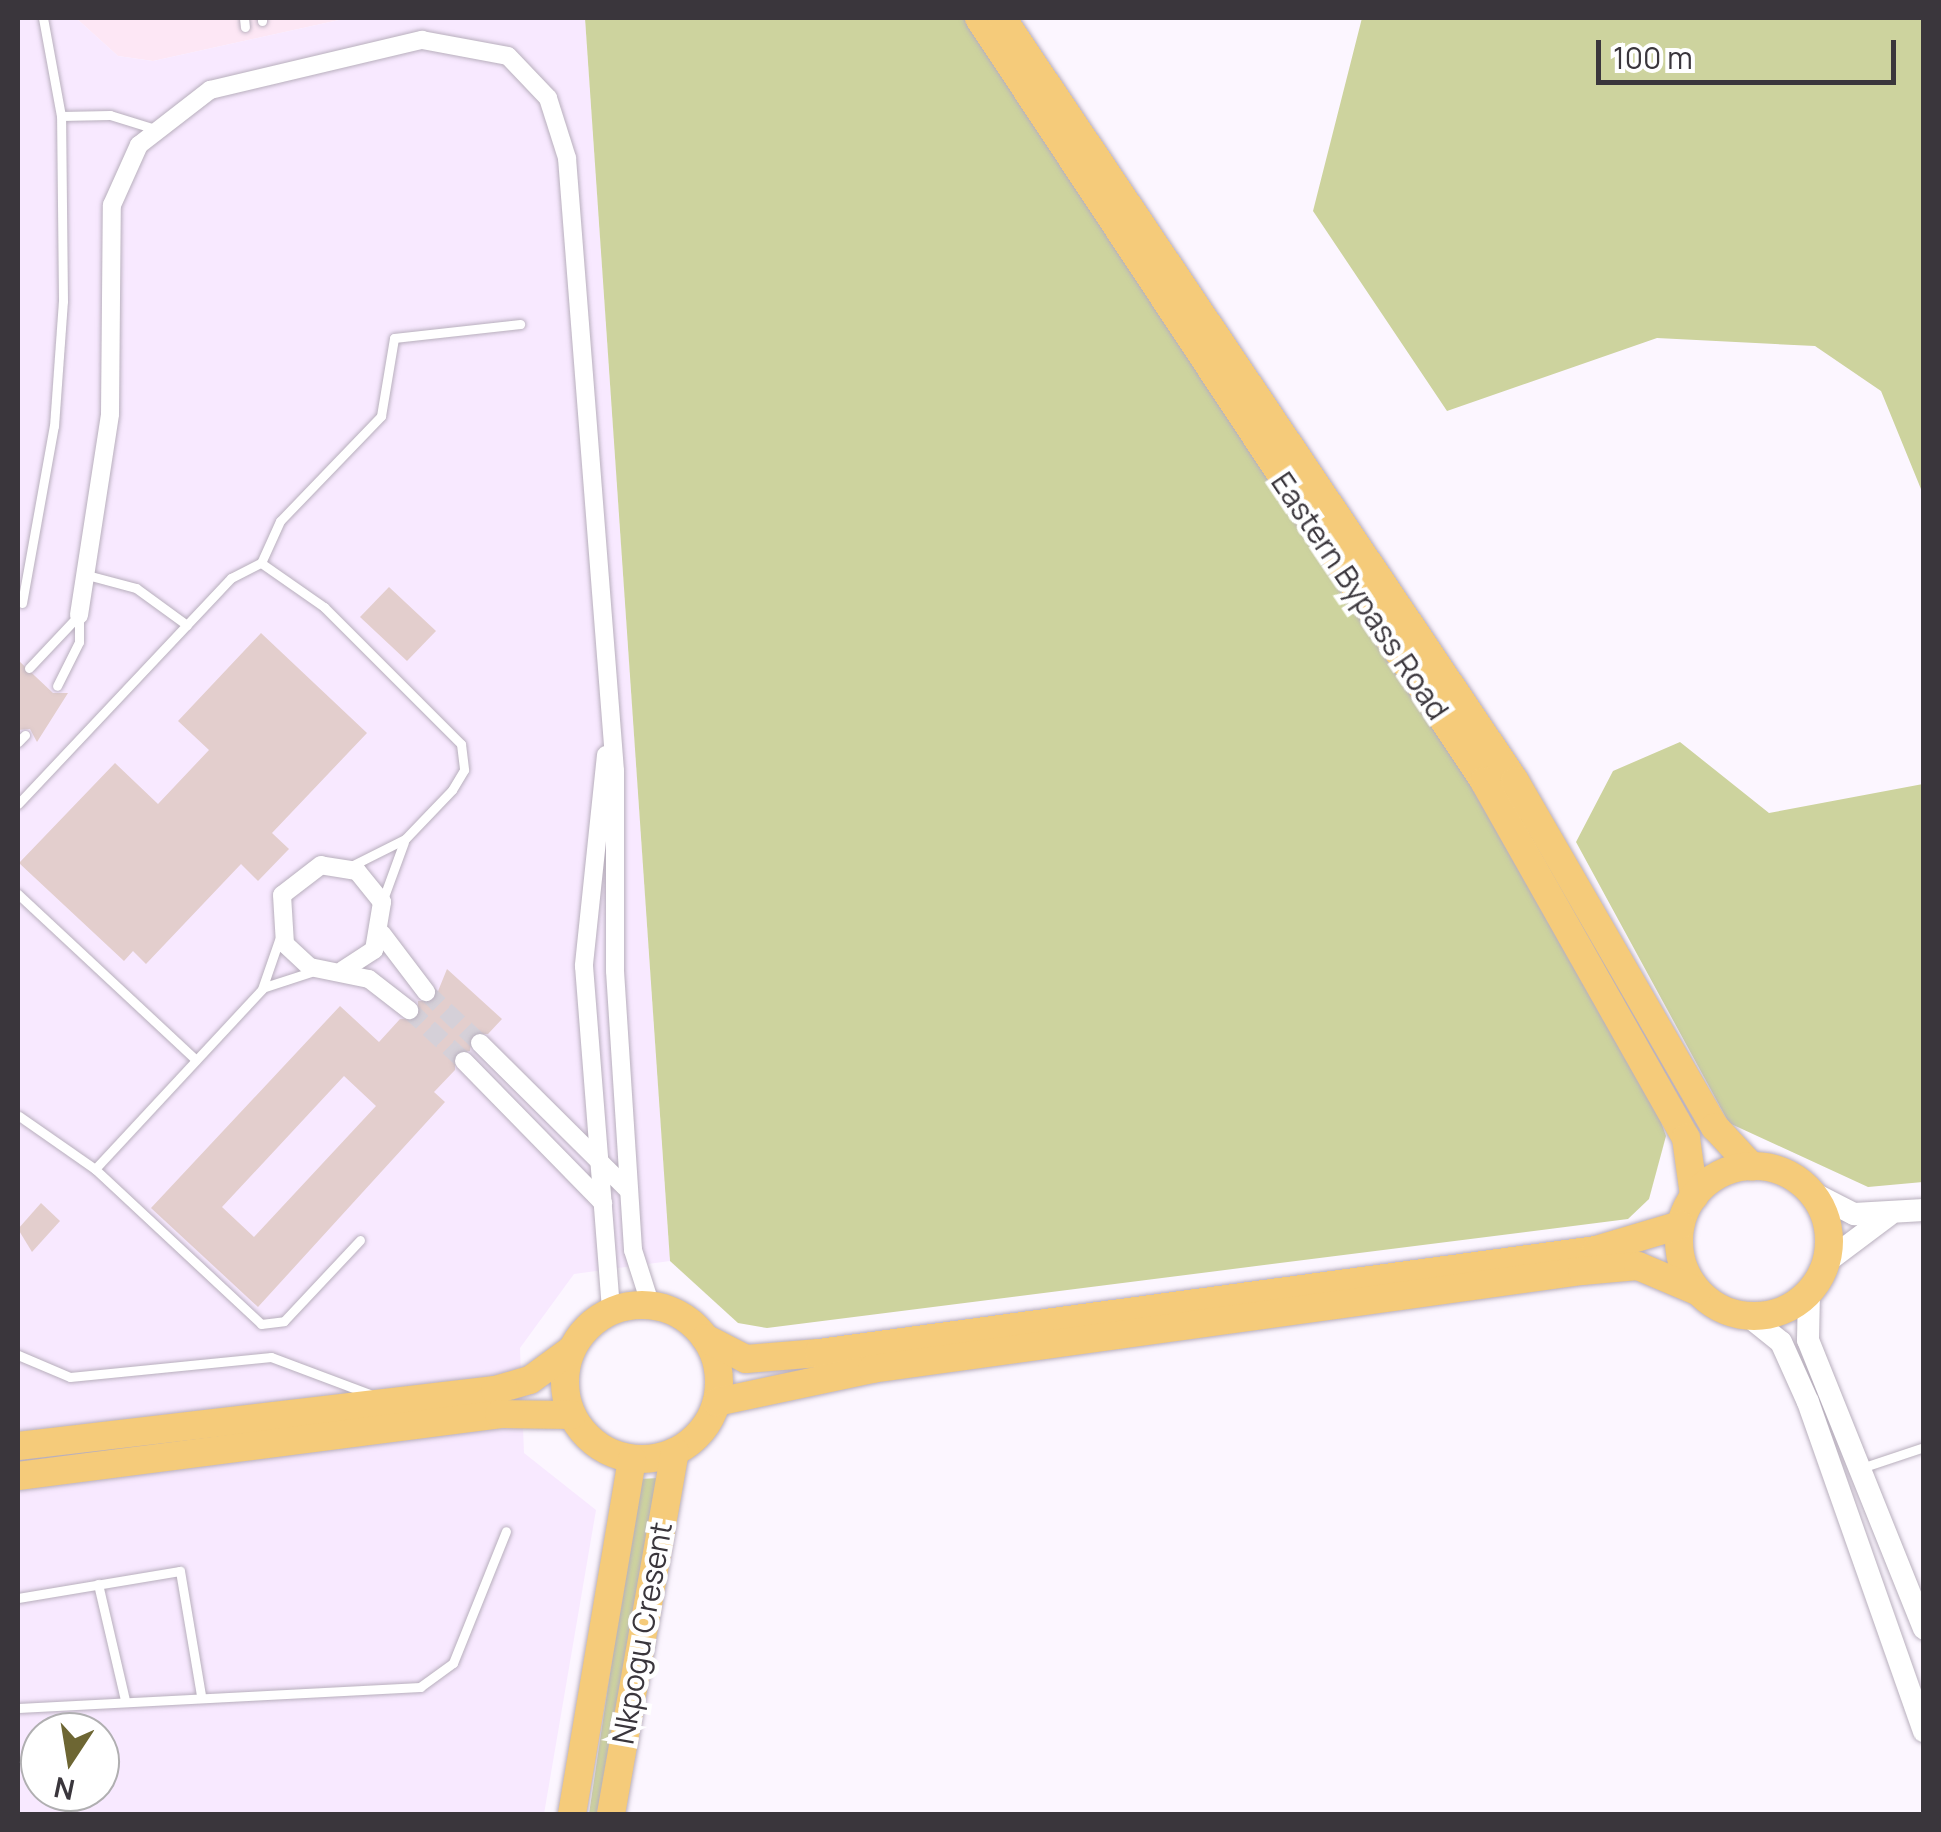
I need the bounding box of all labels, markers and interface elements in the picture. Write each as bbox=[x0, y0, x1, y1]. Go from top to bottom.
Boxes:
scale bar bbox=[1601, 20, 1901, 82]
text: 100 m bbox=[1613, 37, 1693, 78]
street label: Eastern Bypass Road bbox=[1264, 466, 1456, 726]
street label: Nkpogu Cresent bbox=[605, 1519, 679, 1747]
north arrow bbox=[20, 1712, 120, 1812]
text: N bbox=[50, 1769, 78, 1810]

